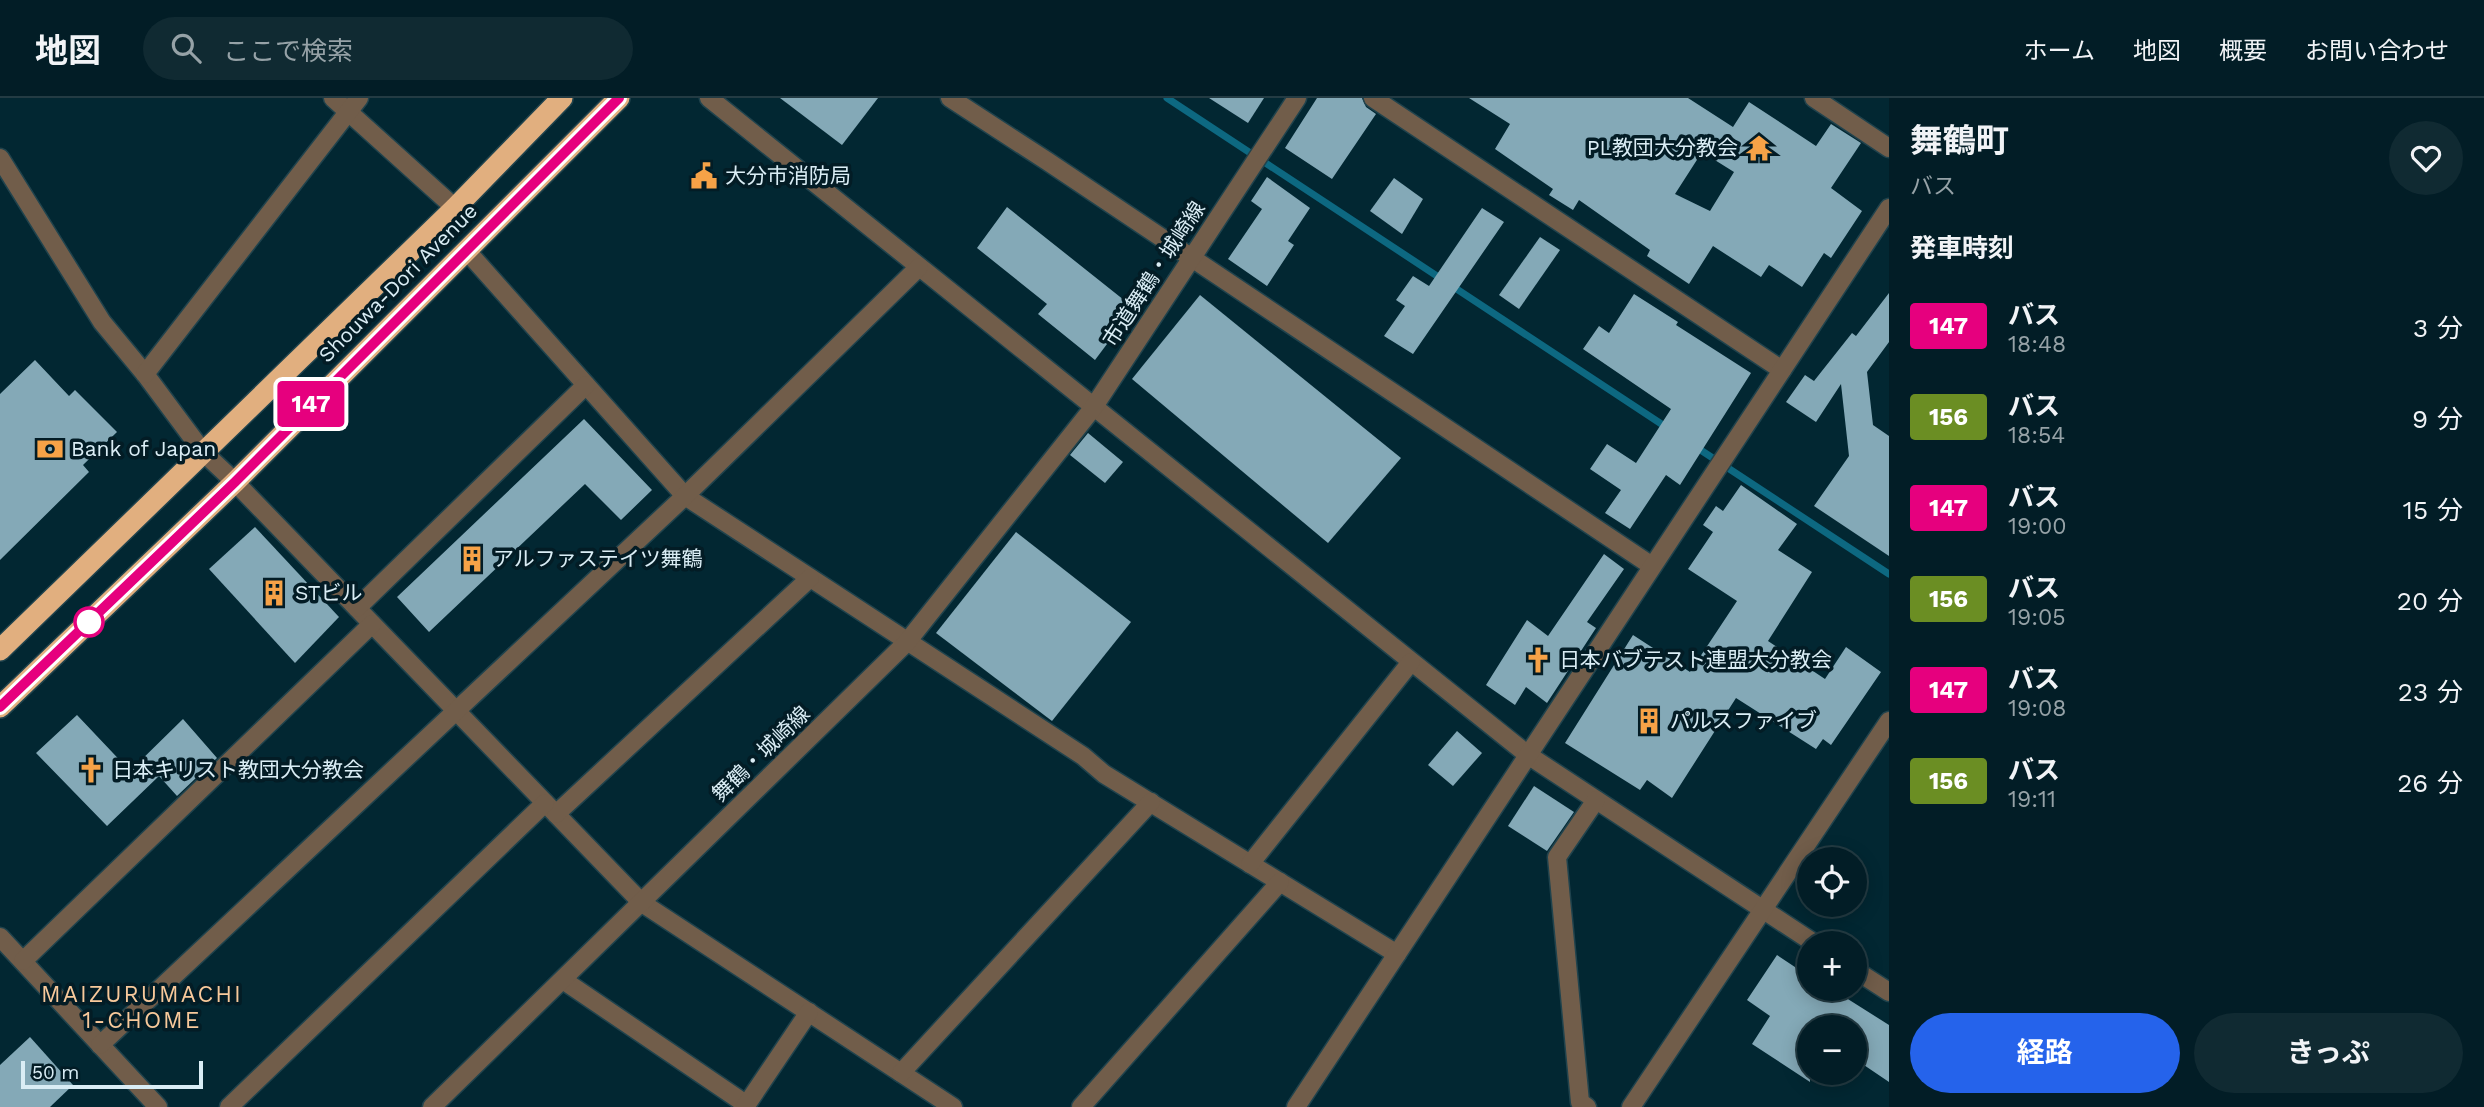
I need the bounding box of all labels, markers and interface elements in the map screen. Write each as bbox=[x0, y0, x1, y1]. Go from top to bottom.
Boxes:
search box bbox=[143, 17, 633, 80]
icon: search bbox=[167, 29, 205, 67]
text: 地図 bbox=[35, 31, 101, 70]
text: ここで検索 bbox=[223, 36, 353, 66]
text: ホーム bbox=[2024, 37, 2095, 65]
text: 地図 bbox=[2133, 37, 2181, 65]
text: 概要 bbox=[2219, 37, 2267, 65]
text: お問い合わせ bbox=[2305, 37, 2449, 65]
text: 舞鶴町 bbox=[1910, 121, 2009, 160]
button: heart bbox=[2389, 121, 2463, 195]
temple icon: PL教団大分教会 bbox=[1744, 133, 1774, 163]
place label: PL教団大分教会 bbox=[1587, 135, 1738, 160]
public building icon: 大分市消防局 bbox=[689, 161, 719, 191]
place label: 大分市消防局 bbox=[725, 163, 851, 188]
text: バス bbox=[1910, 173, 1956, 200]
street label: 市道舞鶴・城崎線 bbox=[1097, 196, 1210, 351]
street label: Shouwa-Dori Avenue bbox=[313, 198, 482, 367]
text: 発車時刻 bbox=[1910, 233, 2014, 263]
text: バス bbox=[2008, 300, 2060, 330]
text: 147 bbox=[1929, 312, 1968, 340]
text: 3 分 bbox=[2413, 313, 2463, 343]
text: 18:48 bbox=[2008, 331, 2066, 358]
line badge: 147 bbox=[271, 381, 351, 427]
text: 147 bbox=[291, 390, 331, 418]
text: バス bbox=[2008, 391, 2060, 421]
text: 156 bbox=[1929, 403, 1968, 431]
text: 9 分 bbox=[2412, 404, 2463, 434]
text: 18:54 bbox=[2008, 422, 2065, 449]
bank icon: Bank of Japan bbox=[35, 434, 65, 464]
place label: Bank of Japan bbox=[71, 436, 216, 461]
text: バス bbox=[2008, 482, 2060, 512]
text: 147 bbox=[1929, 494, 1968, 522]
text: 15 分 bbox=[2403, 495, 2463, 525]
text: 19:00 bbox=[2008, 513, 2067, 540]
building icon: アルファステイツ舞鶴 bbox=[457, 544, 487, 574]
place label: アルファステイツ舞鶴 bbox=[493, 546, 703, 571]
text: バス bbox=[2008, 573, 2060, 603]
building icon: STビル bbox=[259, 578, 289, 608]
place label: STビル bbox=[295, 580, 363, 605]
text: 156 bbox=[1929, 585, 1968, 613]
text: 20 分 bbox=[2397, 586, 2463, 616]
text: 19:05 bbox=[2008, 604, 2066, 631]
unlabelled marker bbox=[74, 607, 104, 637]
church icon: 日本バブテスト連盟大分教会 bbox=[1523, 645, 1553, 675]
place label: 日本バブテスト連盟大分教会 bbox=[1559, 647, 1832, 672]
text: バス bbox=[2008, 664, 2060, 694]
text: 147 bbox=[1929, 676, 1968, 704]
text: 23 分 bbox=[2398, 677, 2463, 707]
text: 19:08 bbox=[2008, 695, 2066, 722]
street label: 舞鶴・城崎線 bbox=[707, 701, 815, 806]
building icon: パルスファイブ bbox=[1634, 706, 1664, 736]
place label: パルスファイブ bbox=[1670, 708, 1817, 733]
church icon: 日本キリスト教団大分教会 bbox=[76, 755, 106, 785]
text: バス bbox=[2008, 755, 2060, 785]
place label: 日本キリスト教団大分教会 bbox=[112, 757, 364, 782]
text: 156 bbox=[1929, 767, 1968, 795]
text: 26 分 bbox=[2397, 768, 2463, 798]
text: 19:11 bbox=[2008, 786, 2056, 813]
map controls bbox=[1797, 847, 1867, 1085]
button: locate bbox=[1797, 847, 1867, 917]
button: + bbox=[1797, 931, 1867, 1001]
district label: MAIZURUMACHI 1-CHOME bbox=[41, 981, 243, 1034]
button: 経路 bbox=[1910, 1013, 2180, 1093]
button: きっぷ bbox=[2194, 1013, 2463, 1093]
button: − bbox=[1797, 1015, 1867, 1085]
scale bar bbox=[21, 1058, 203, 1090]
text: 50 m bbox=[32, 1061, 79, 1084]

